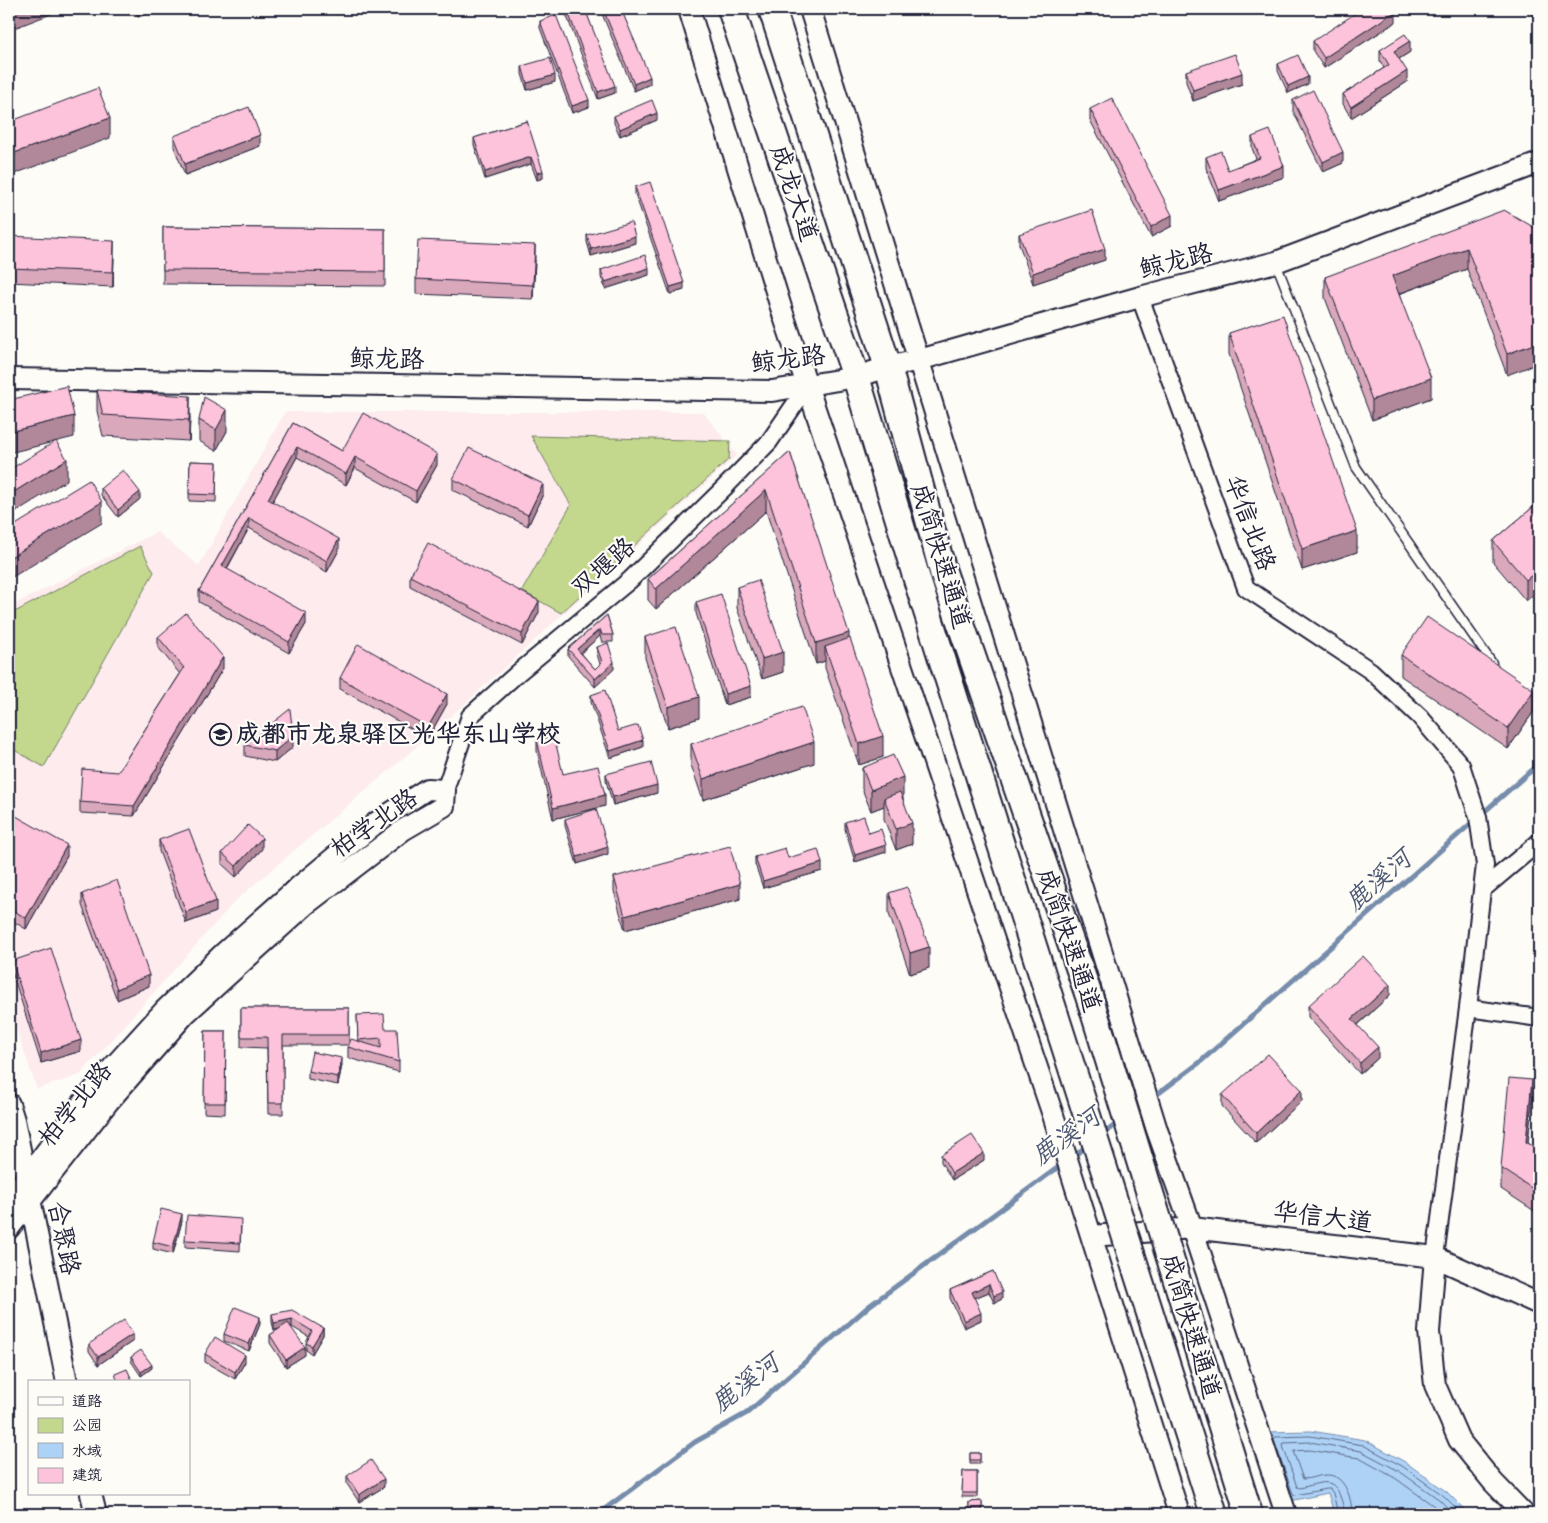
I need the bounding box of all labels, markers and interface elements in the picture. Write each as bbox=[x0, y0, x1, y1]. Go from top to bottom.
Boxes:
street label: 成龙大道 bbox=[763, 141, 825, 245]
street label: 鲸龙路 bbox=[1136, 236, 1216, 286]
street label: 鲸龙路 bbox=[749, 339, 827, 379]
street label: 鲸龙路 bbox=[349, 342, 425, 376]
street label: 华信北路 bbox=[1217, 471, 1283, 575]
street label: 成简快速通道 bbox=[904, 480, 978, 632]
street label: 双堰路 bbox=[564, 530, 642, 604]
place label: 成都市龙泉驿区光华东山学校 bbox=[236, 718, 561, 750]
school or university icon: 成都市龙泉驿区光华东山学校 bbox=[208, 722, 232, 746]
street label: 柏学北路 bbox=[324, 781, 424, 865]
water label: 鹿溪河 bbox=[1338, 839, 1421, 918]
street label: 成简快速通道 bbox=[1029, 864, 1109, 1016]
street label: 柏学北路 bbox=[31, 1055, 119, 1153]
water label: 鹿溪河 bbox=[1025, 1097, 1110, 1172]
street label: 华信大道 bbox=[1271, 1195, 1375, 1239]
street label: 合聚路 bbox=[41, 1198, 87, 1278]
street label: 成简快速通道 bbox=[1154, 1250, 1228, 1402]
water label: 鹿溪河 bbox=[704, 1344, 789, 1420]
legend bbox=[28, 1380, 190, 1496]
text: 道路 bbox=[72, 1392, 102, 1411]
text: 公园 bbox=[72, 1416, 102, 1435]
text: 水域 bbox=[72, 1442, 102, 1461]
text: 建筑 bbox=[72, 1466, 102, 1485]

